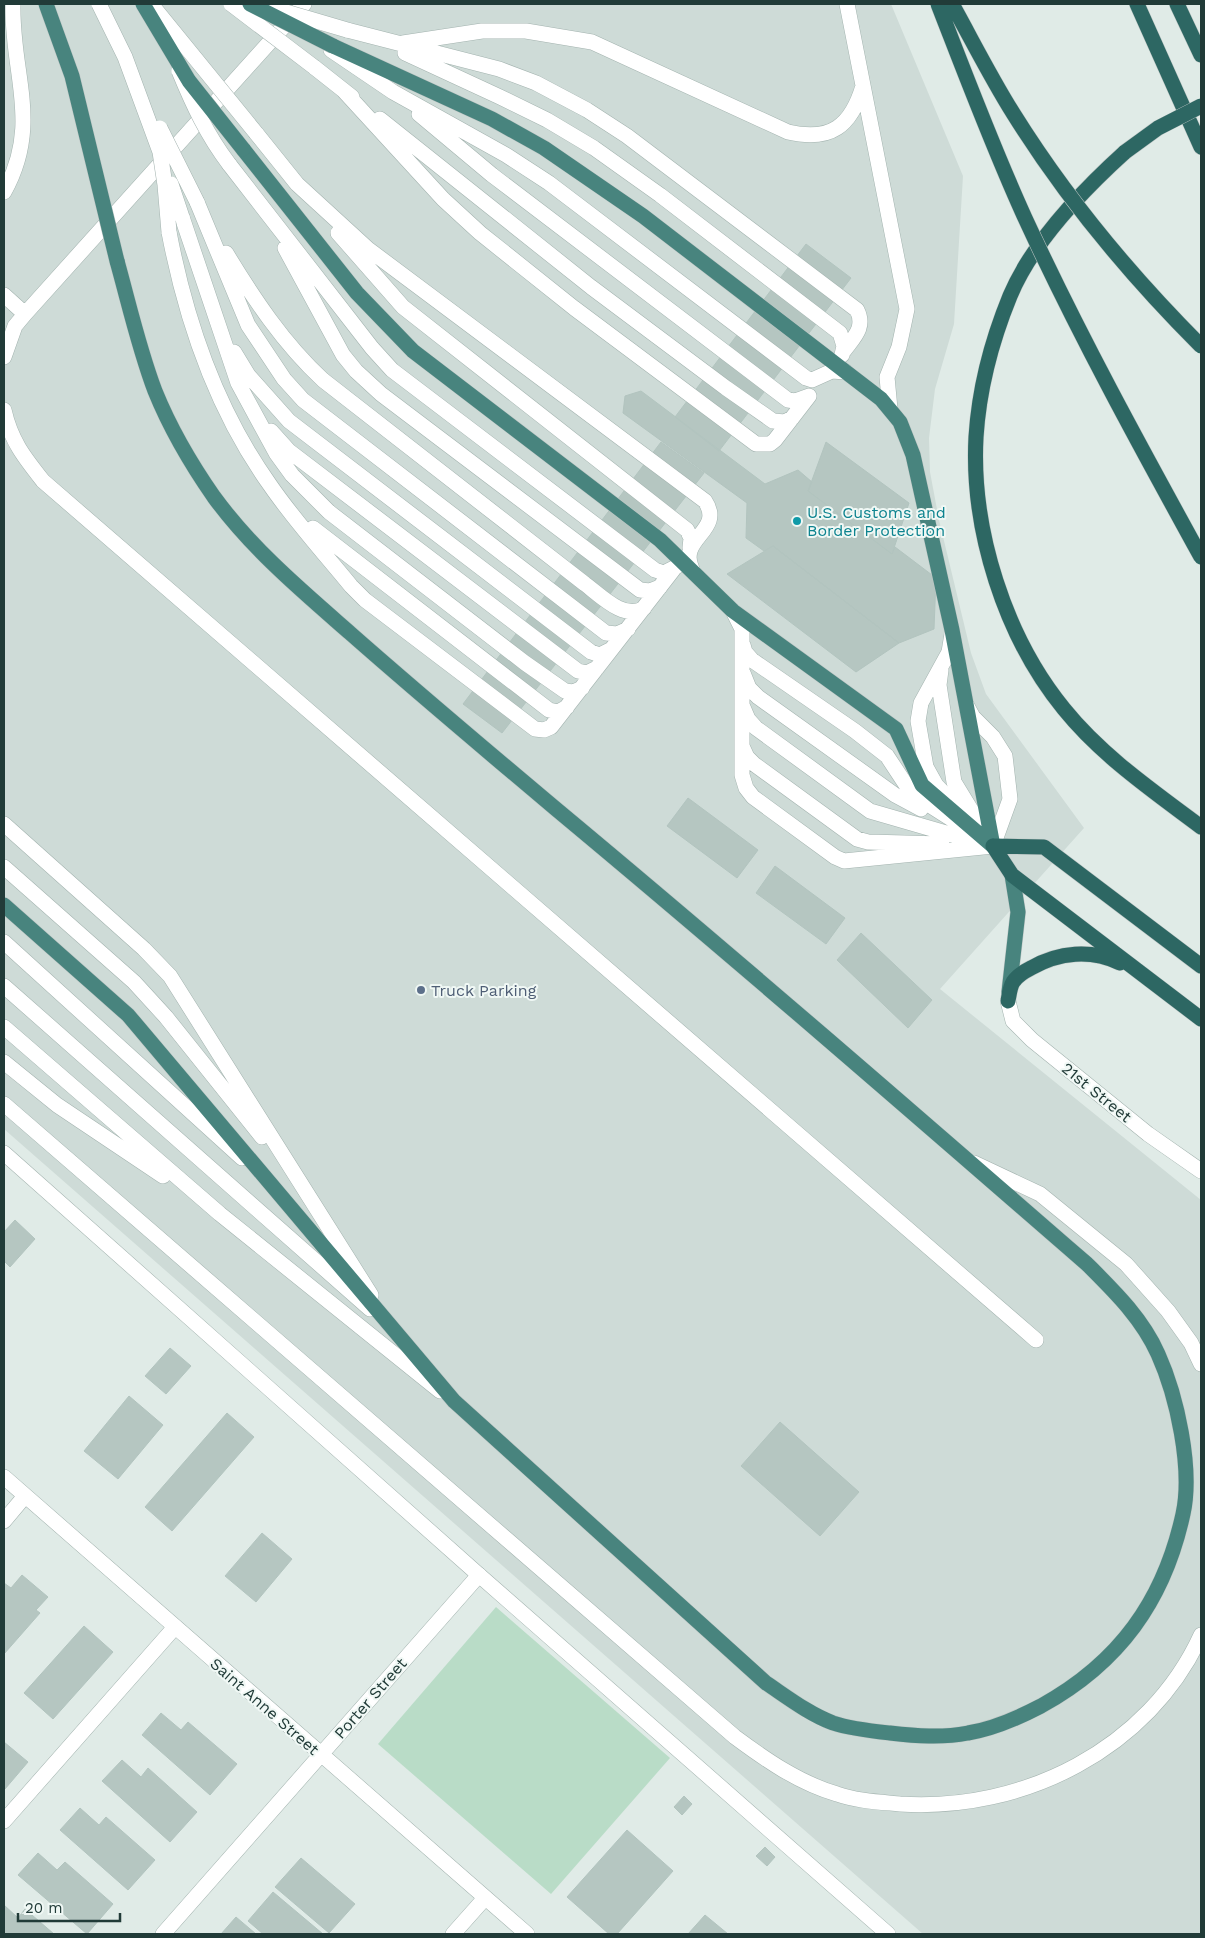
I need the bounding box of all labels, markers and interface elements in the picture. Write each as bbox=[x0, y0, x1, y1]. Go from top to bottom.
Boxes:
place label: U.S. Customs and Border Protection bbox=[807, 503, 946, 540]
marker: U.S. Customs and Border Protection bbox=[791, 515, 803, 527]
place label: Truck Parking bbox=[431, 981, 537, 1000]
marker: Truck Parking bbox=[415, 984, 427, 996]
street label: 21st Street bbox=[1058, 1058, 1136, 1126]
street label: Saint Anne Street bbox=[206, 1654, 323, 1759]
street label: Porter Street bbox=[330, 1654, 411, 1743]
scale bar bbox=[18, 1890, 120, 1922]
text: 20 m bbox=[25, 1899, 63, 1917]

